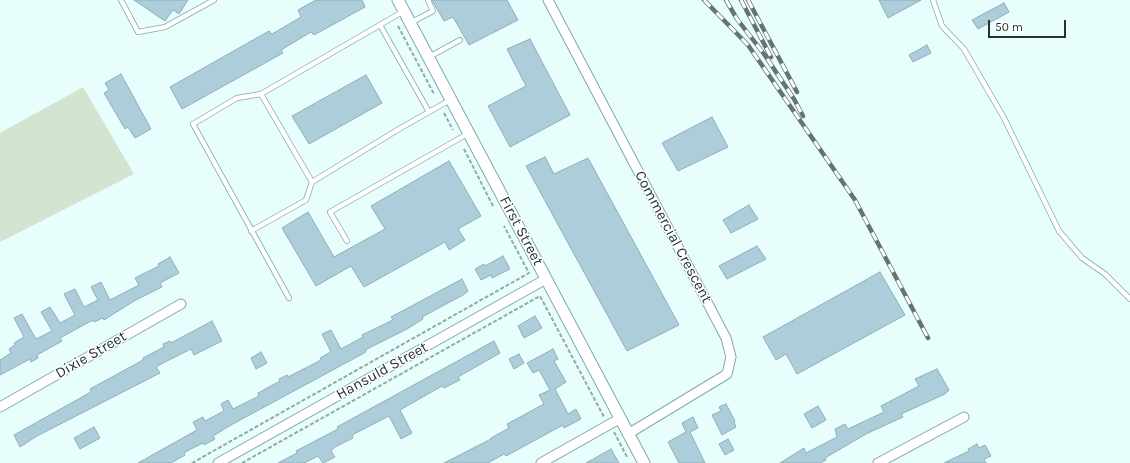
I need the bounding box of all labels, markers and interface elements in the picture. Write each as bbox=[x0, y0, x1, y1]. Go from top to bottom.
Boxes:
scale bar bbox=[990, 12, 1068, 38]
text: 50 m bbox=[995, 20, 1023, 34]
street label: Commercial Crescent bbox=[631, 168, 715, 306]
street label: First Street bbox=[495, 193, 547, 269]
street label: Dixie Street bbox=[52, 327, 130, 383]
street label: Hansuld Street bbox=[333, 338, 431, 404]

